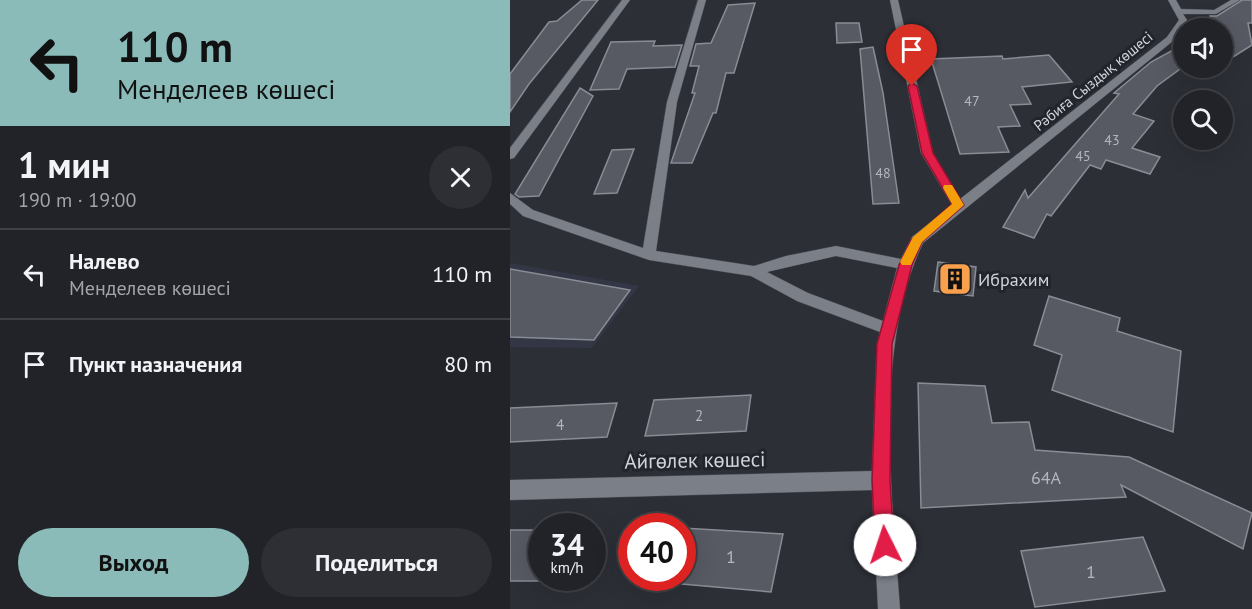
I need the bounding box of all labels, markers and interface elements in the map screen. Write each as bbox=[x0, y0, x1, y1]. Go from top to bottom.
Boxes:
map controls bbox=[1173, 18, 1233, 150]
button: sound bbox=[1173, 18, 1233, 78]
text: 110 m bbox=[117, 19, 233, 74]
icon: left bbox=[18, 24, 96, 102]
pin bbox=[886, 24, 937, 86]
street label: Рәбиға Сыздық көшесі bbox=[1030, 27, 1156, 135]
icon: arrive bbox=[895, 33, 928, 66]
text: Менделеев көшесі bbox=[117, 72, 336, 106]
button: search bbox=[1173, 90, 1233, 150]
house number: 47 bbox=[964, 92, 980, 110]
house number: 43 bbox=[1104, 131, 1120, 149]
text: 1 мин bbox=[18, 141, 110, 188]
button: close bbox=[429, 146, 492, 209]
house number: 45 bbox=[1075, 147, 1091, 165]
house number: 48 bbox=[875, 164, 891, 182]
text: 190 m · 19:00 bbox=[18, 187, 136, 213]
text: Налево bbox=[69, 247, 140, 275]
icon: left bbox=[18, 258, 51, 291]
text: 110 m bbox=[432, 260, 492, 288]
building icon: Ибрахим bbox=[937, 261, 973, 297]
place label: Ибрахим bbox=[978, 268, 1049, 291]
text: Менделеев көшесі bbox=[69, 275, 231, 301]
icon: arrive bbox=[18, 348, 51, 381]
text: Пункт назначения bbox=[69, 350, 242, 378]
text: 80 m bbox=[444, 350, 492, 378]
house number: 2 bbox=[695, 406, 703, 425]
house number: 4 bbox=[556, 415, 564, 434]
street label: Айгөлек көшесі bbox=[624, 445, 766, 475]
house number: 64А bbox=[1031, 466, 1062, 489]
speed limit sign: 40 bbox=[618, 513, 696, 591]
position arrow bbox=[853, 513, 917, 577]
text: 34 bbox=[550, 525, 584, 564]
button: Выход bbox=[18, 528, 249, 597]
button: Поделиться bbox=[261, 528, 492, 597]
house number: 1 bbox=[726, 545, 736, 568]
text: km/h bbox=[551, 558, 583, 577]
house number: 1 bbox=[1086, 560, 1096, 583]

